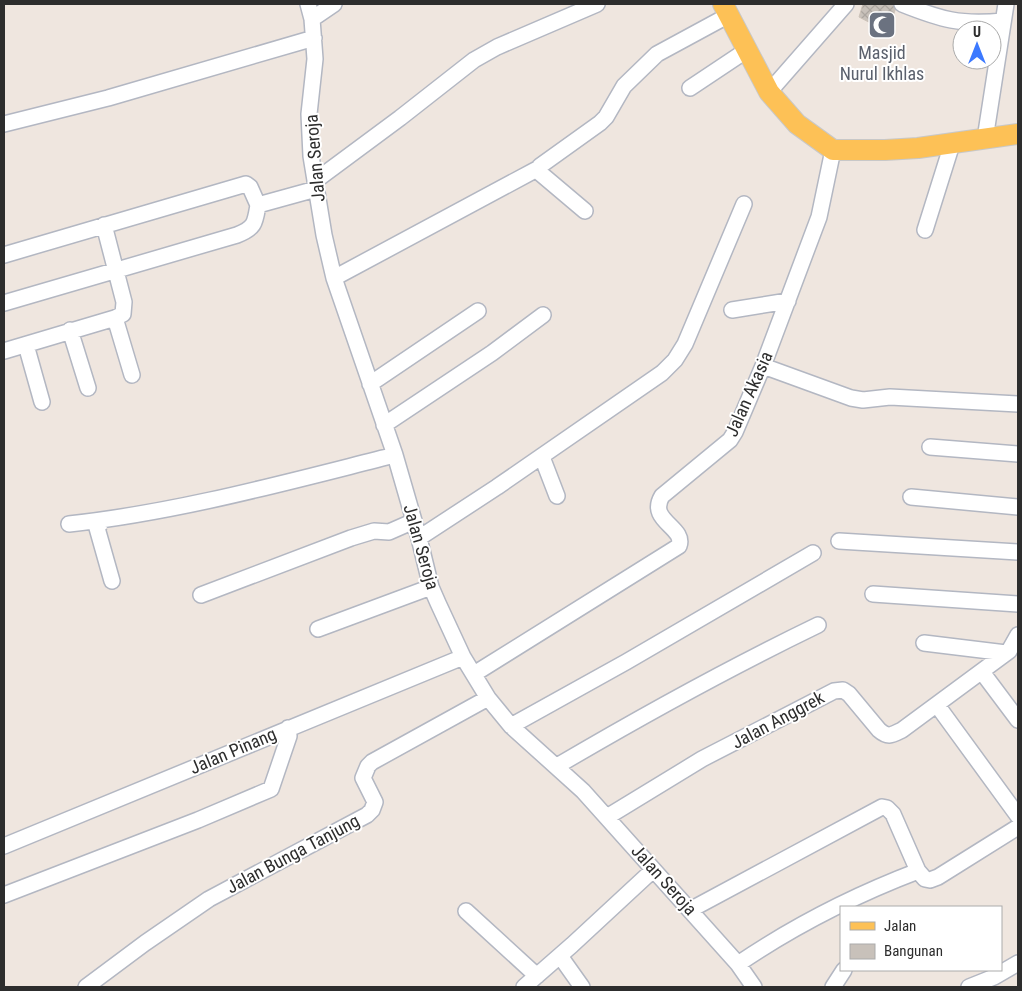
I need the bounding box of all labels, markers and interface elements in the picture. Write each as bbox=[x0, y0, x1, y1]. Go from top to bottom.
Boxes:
mosque icon: Masjid Nurul Ikhlas bbox=[867, 10, 897, 40]
north arrow bbox=[952, 20, 1002, 70]
text: U bbox=[973, 24, 981, 40]
place label: Masjid Nurul Ikhlas bbox=[840, 42, 924, 84]
street label: Jalan Seroja bbox=[300, 113, 329, 203]
street label: Jalan Akasia bbox=[720, 348, 777, 440]
street label: Jalan Seroja bbox=[399, 502, 444, 592]
street label: Jalan Anggrek bbox=[728, 686, 828, 753]
street label: Jalan Pinang bbox=[186, 723, 279, 778]
street label: Jalan Bunga Tanjung bbox=[223, 810, 363, 897]
street label: Jalan Seroja bbox=[627, 840, 702, 919]
legend bbox=[840, 906, 1002, 971]
text: Jalan bbox=[884, 917, 916, 935]
text: Bangunan bbox=[884, 942, 943, 960]

